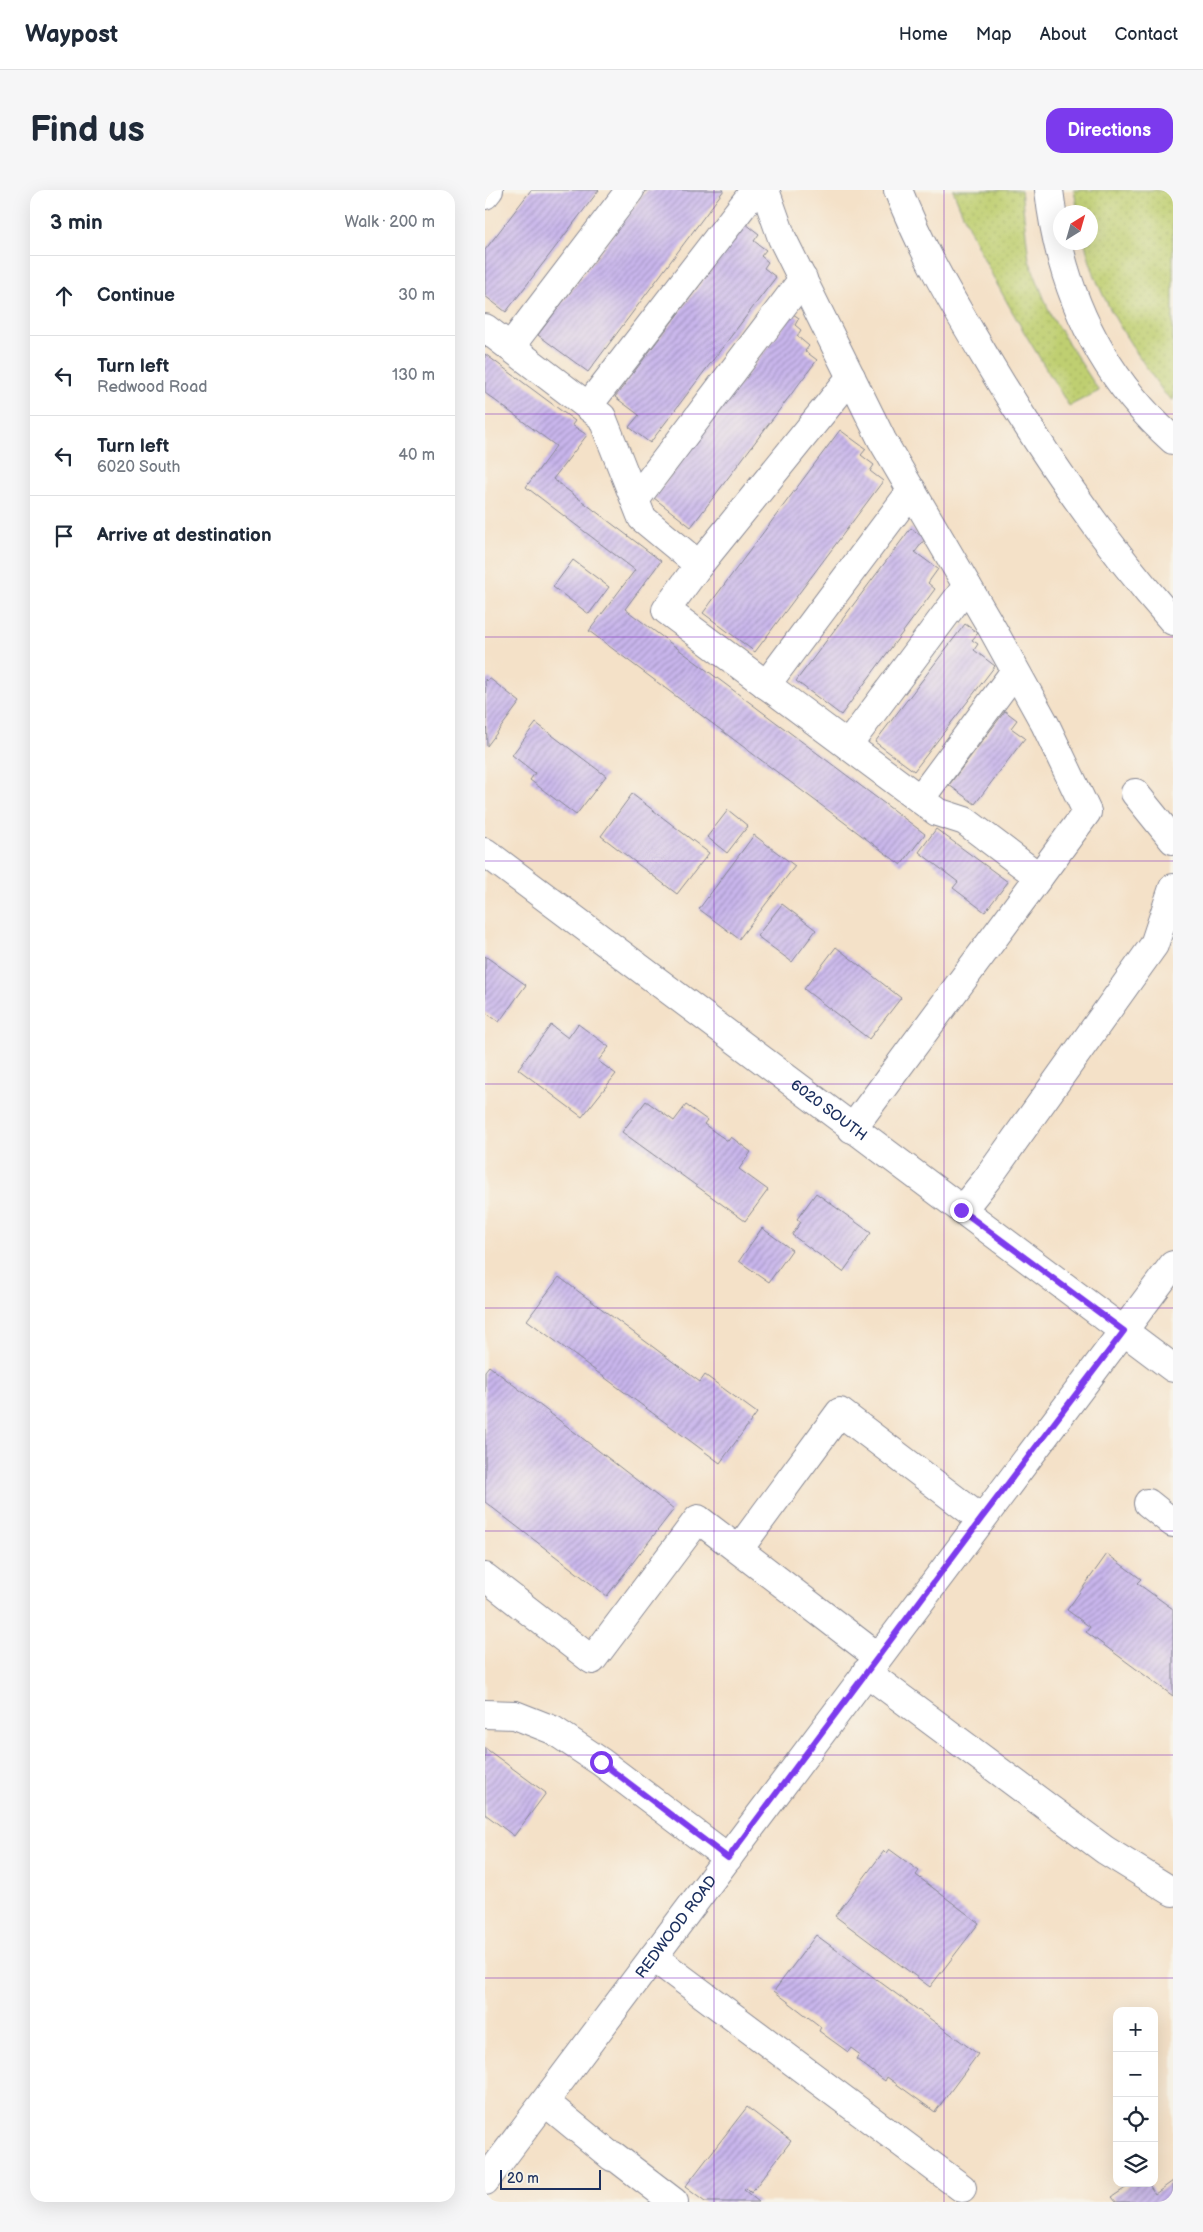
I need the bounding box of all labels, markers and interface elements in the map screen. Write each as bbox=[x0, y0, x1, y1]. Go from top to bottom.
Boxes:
text: Waypost bbox=[25, 20, 118, 49]
text: Home bbox=[899, 24, 948, 45]
text: Map bbox=[976, 24, 1012, 45]
text: About bbox=[1040, 24, 1087, 45]
text: Contact bbox=[1115, 24, 1178, 45]
button: Directions bbox=[1046, 108, 1173, 153]
text: Find us bbox=[30, 109, 145, 152]
north arrow bbox=[1053, 205, 1098, 250]
text: 3 min bbox=[50, 210, 103, 235]
text: Walk · 200 m bbox=[345, 213, 435, 232]
icon: ahead bbox=[50, 282, 78, 310]
text: Continue bbox=[97, 284, 175, 307]
text: 30 m bbox=[398, 286, 435, 305]
text: Turn left bbox=[97, 355, 169, 378]
icon: left bbox=[50, 362, 78, 390]
text: 130 m bbox=[392, 366, 435, 385]
text: Redwood Road bbox=[97, 378, 207, 397]
text: Turn left bbox=[97, 435, 169, 458]
icon: left bbox=[50, 442, 78, 470]
text: 40 m bbox=[398, 446, 435, 465]
text: 6020 South bbox=[97, 458, 180, 477]
icon: arrive bbox=[50, 522, 78, 550]
text: Arrive at destination bbox=[97, 524, 272, 547]
street label: 6020 SOUTH bbox=[787, 1075, 871, 1145]
route end bbox=[950, 1199, 973, 1222]
route start bbox=[590, 1751, 613, 1774]
street label: REDWOOD ROAD bbox=[631, 1872, 721, 1982]
map controls bbox=[1113, 2007, 1158, 2187]
button: + bbox=[1113, 2007, 1158, 2052]
button: − bbox=[1113, 2052, 1158, 2097]
button: locate bbox=[1113, 2097, 1158, 2142]
button: layers bbox=[1113, 2142, 1158, 2187]
scale bar bbox=[500, 2167, 601, 2190]
text: 20 m bbox=[507, 2170, 539, 2187]

